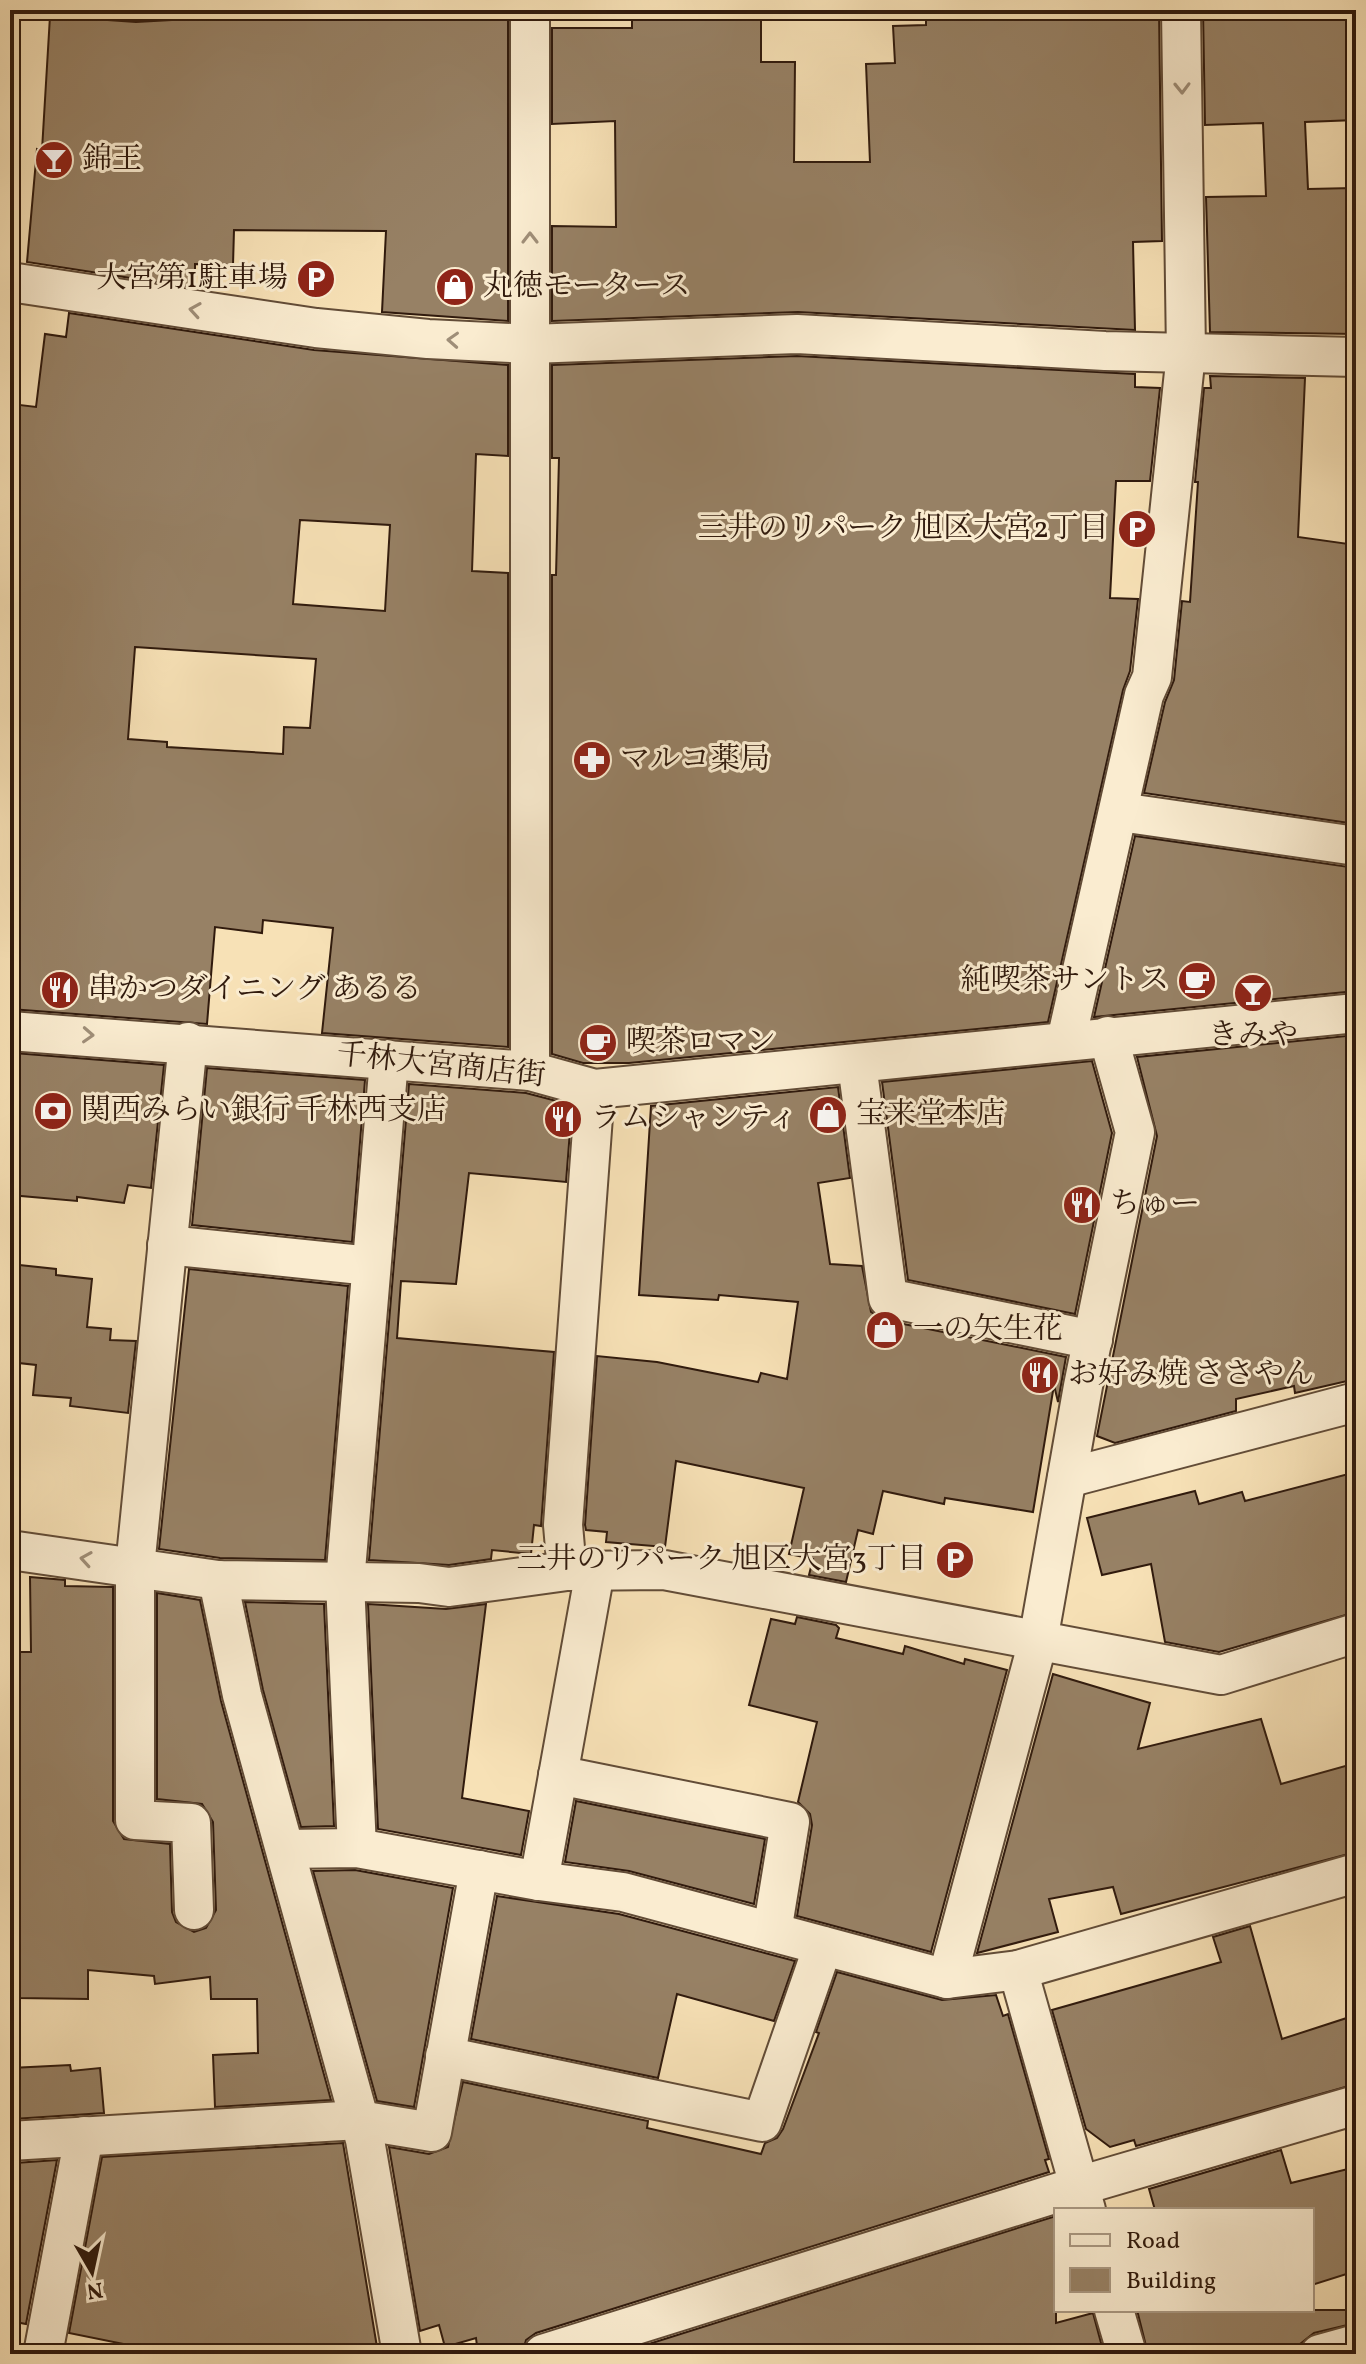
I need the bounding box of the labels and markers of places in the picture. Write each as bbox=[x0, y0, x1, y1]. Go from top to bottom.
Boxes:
bar icon: 錦王 bbox=[33, 139, 75, 181]
place label: 錦王 bbox=[82, 139, 142, 181]
place label: 大宮第1駐車場 bbox=[96, 258, 288, 300]
parking icon: 大宮第1駐車場 bbox=[295, 258, 337, 300]
shop icon: 丸徳モータース bbox=[434, 266, 476, 308]
place label: 丸徳モータース bbox=[483, 266, 690, 308]
place label: 三井のリパーク 旭区大宮2丁目 bbox=[698, 508, 1109, 550]
parking icon: 三井のリパーク 旭区大宮2丁目 bbox=[1116, 508, 1158, 550]
pharmacy icon: マルコ薬局 bbox=[571, 739, 613, 781]
place label: マルコ薬局 bbox=[620, 739, 770, 781]
place label: 純喫茶サントス bbox=[961, 960, 1169, 1002]
cafe icon: 純喫茶サントス bbox=[1176, 960, 1218, 1002]
restaurant icon: 串かつダイニング あるる bbox=[39, 969, 81, 1011]
place label: 串かつダイニング あるる bbox=[88, 969, 422, 1011]
bar icon: きみや bbox=[1232, 972, 1274, 1014]
place label: きみや bbox=[1208, 1015, 1298, 1057]
cafe icon: 喫茶ロマン bbox=[577, 1022, 619, 1064]
place label: 喫茶ロマン bbox=[626, 1022, 776, 1064]
bank icon: 関西みらい銀行 千林西支店 bbox=[32, 1090, 74, 1132]
place label: 関西みらい銀行 千林西支店 bbox=[81, 1090, 447, 1132]
shop icon: 宝来堂本店 bbox=[807, 1094, 849, 1136]
place label: 宝来堂本店 bbox=[856, 1094, 1006, 1136]
restaurant icon: ラムシャンティ bbox=[542, 1098, 584, 1140]
place label: ラムシャンティ bbox=[591, 1098, 798, 1140]
restaurant icon: ちゅー bbox=[1061, 1184, 1103, 1226]
place label: ちゅー bbox=[1110, 1184, 1200, 1226]
shop icon: 一の矢生花 bbox=[864, 1309, 906, 1351]
place label: 一の矢生花 bbox=[913, 1309, 1063, 1351]
restaurant icon: お好み焼 ささやん bbox=[1019, 1354, 1061, 1396]
place label: お好み焼 ささやん bbox=[1068, 1354, 1314, 1396]
place label: 三井のリパーク 旭区大宮3丁目 bbox=[517, 1539, 927, 1581]
parking icon: 三井のリパーク 旭区大宮3丁目 bbox=[934, 1539, 976, 1581]

